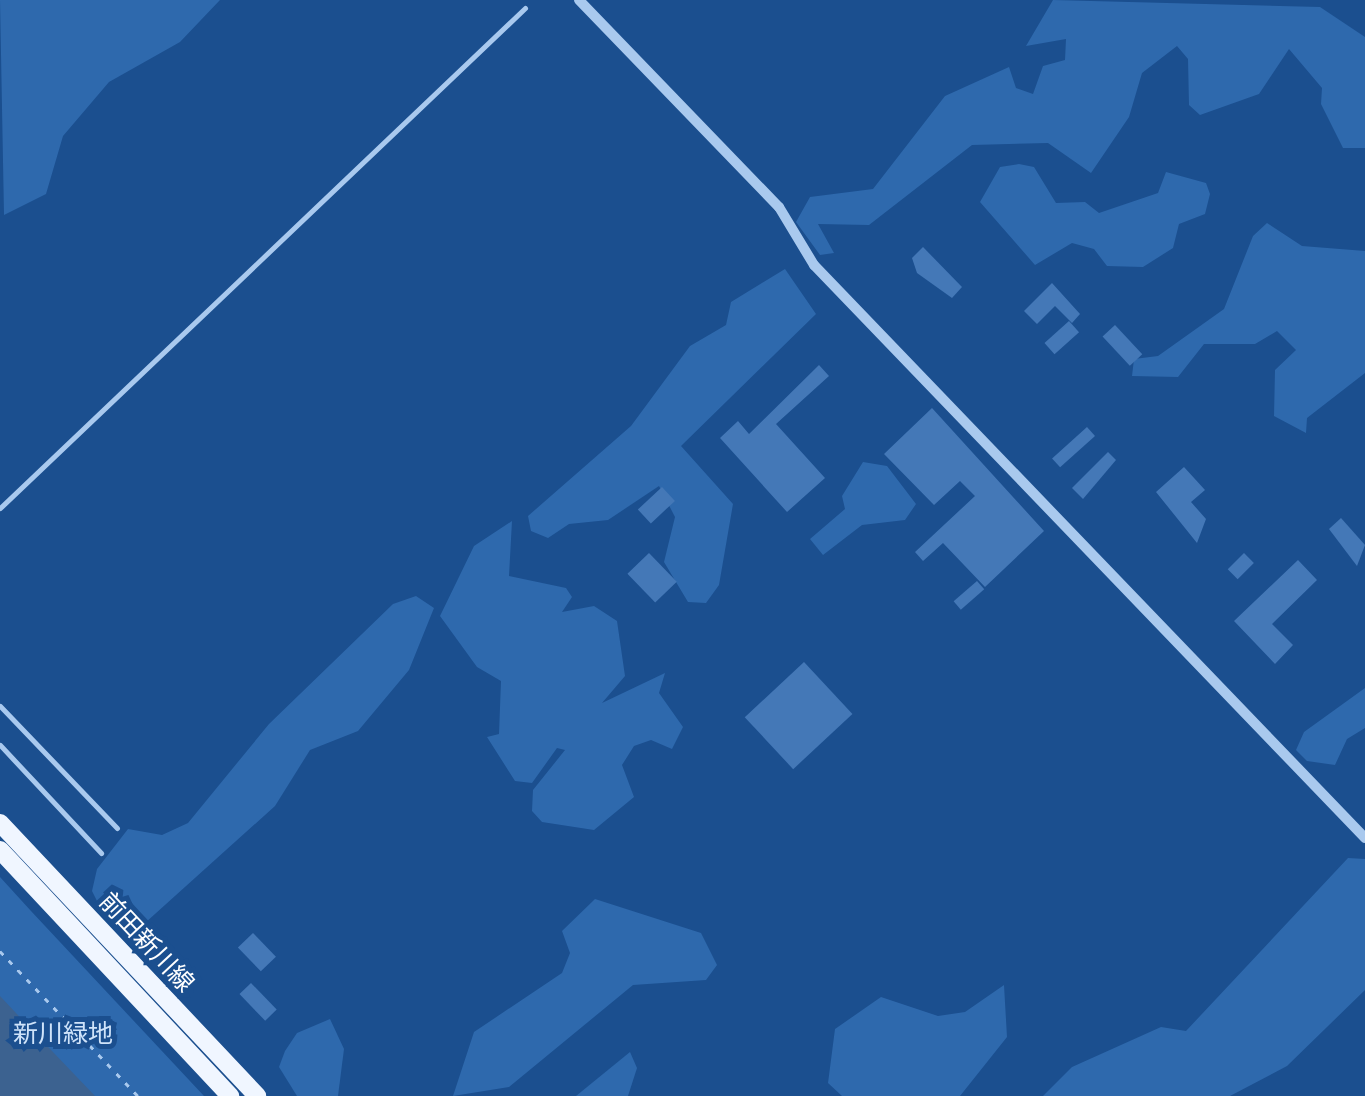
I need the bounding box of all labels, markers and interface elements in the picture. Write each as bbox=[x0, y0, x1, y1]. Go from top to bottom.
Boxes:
street label: 前田新川線 bbox=[93, 886, 201, 998]
park label: 新川緑地 bbox=[13, 1018, 113, 1048]

